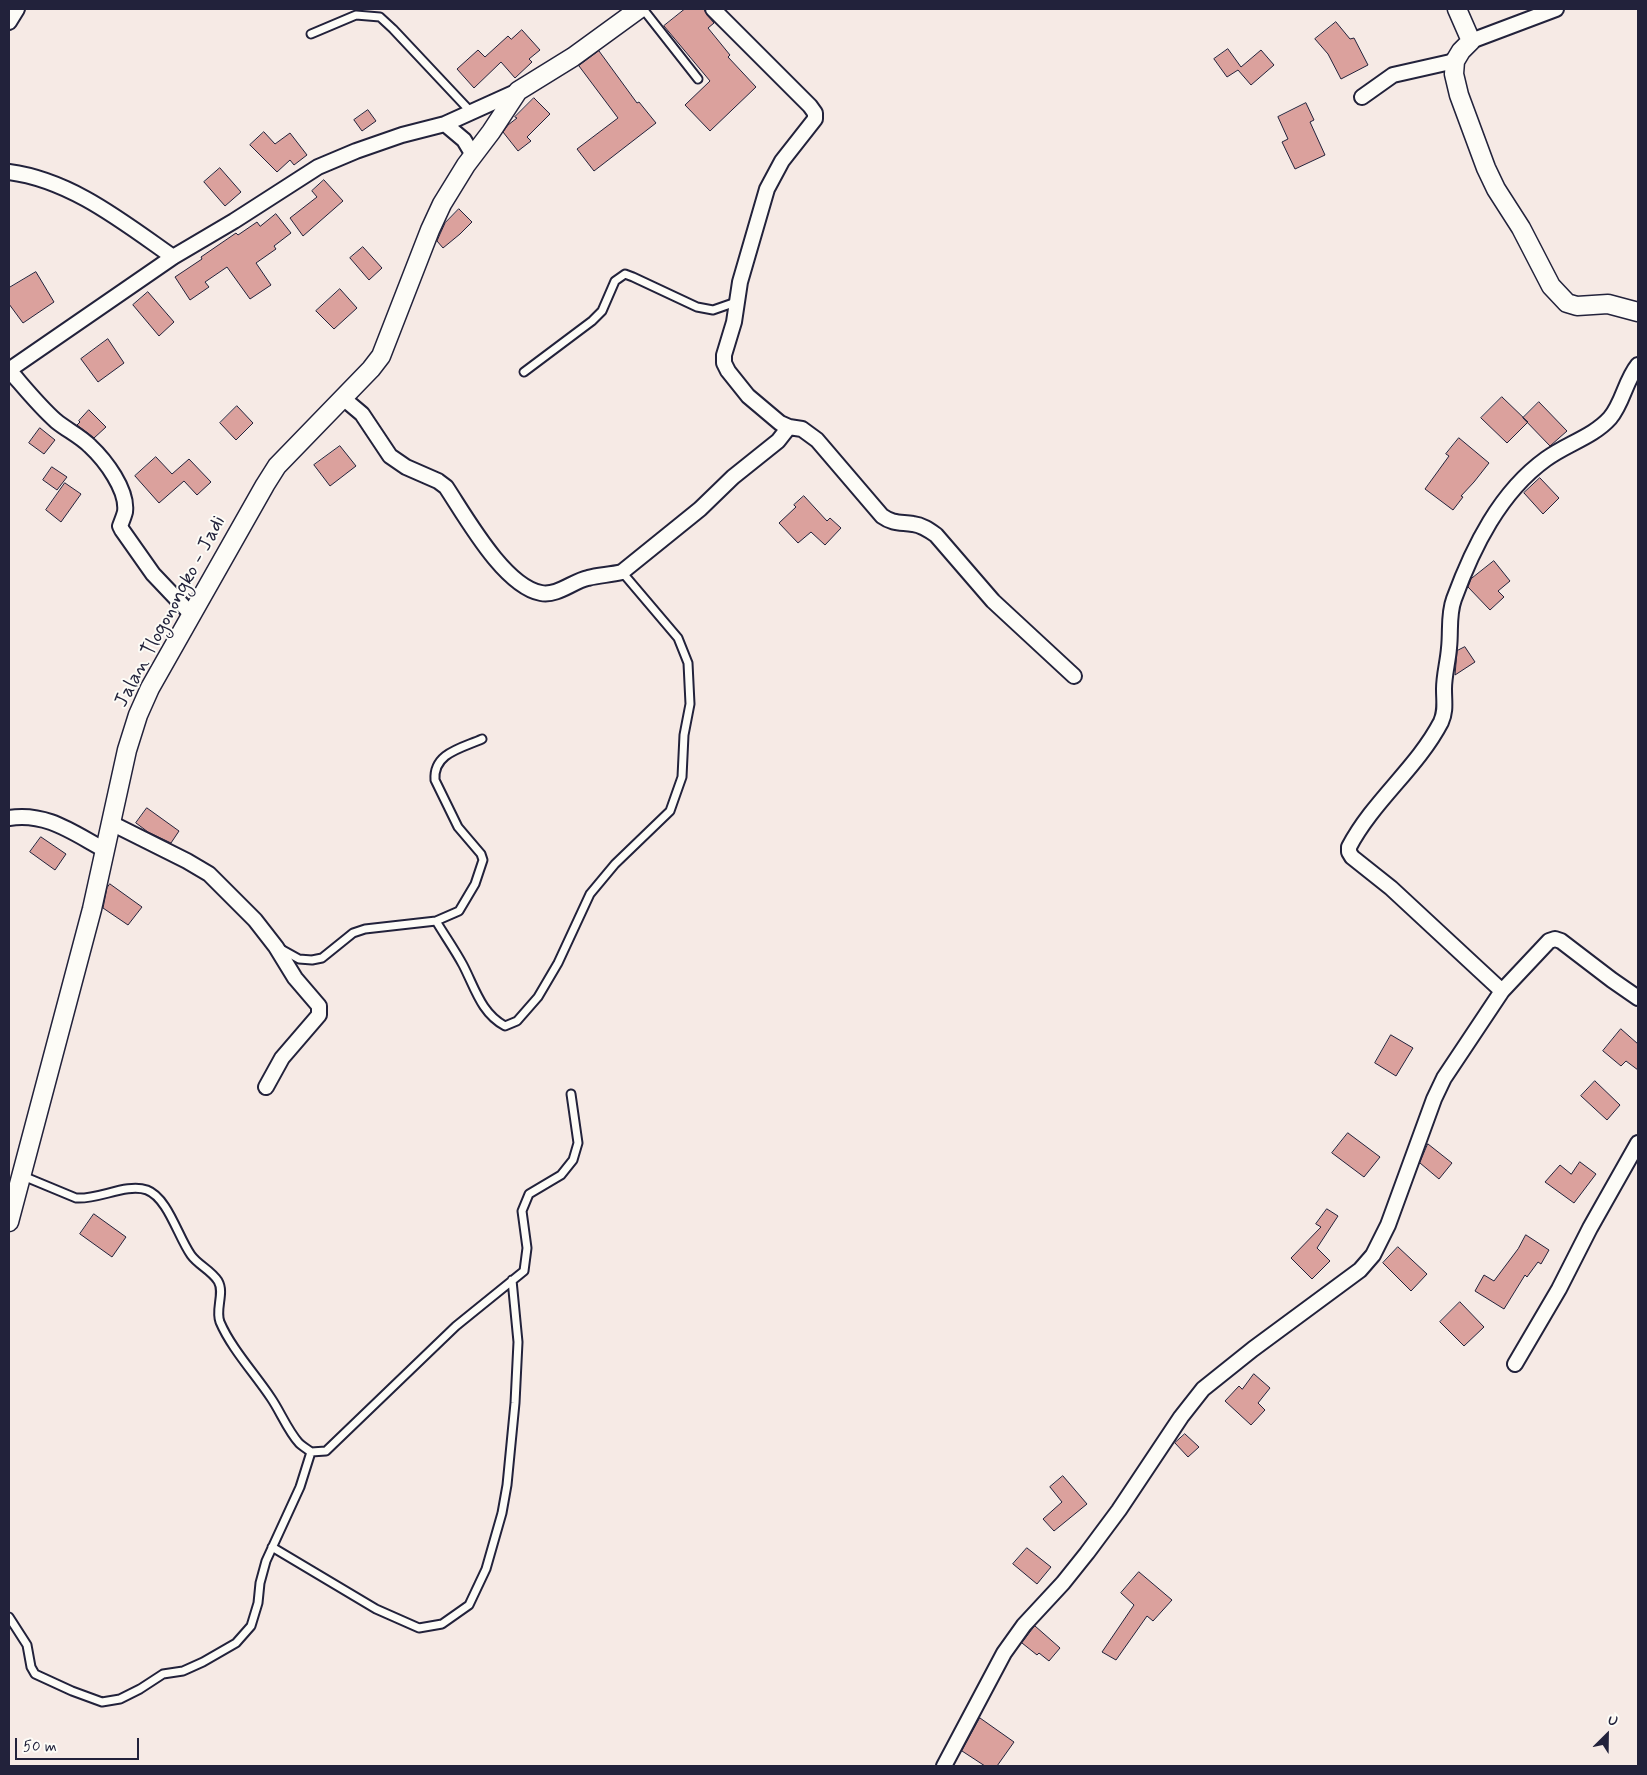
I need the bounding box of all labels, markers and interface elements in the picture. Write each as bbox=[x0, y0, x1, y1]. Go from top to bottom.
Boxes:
street label: Jalan Tlogonongko - Jadi bbox=[110, 512, 232, 712]
north arrow bbox=[1582, 1710, 1632, 1760]
text: U bbox=[1605, 1711, 1621, 1731]
scale bar bbox=[18, 1728, 141, 1760]
text: 50 m bbox=[23, 1737, 57, 1757]

